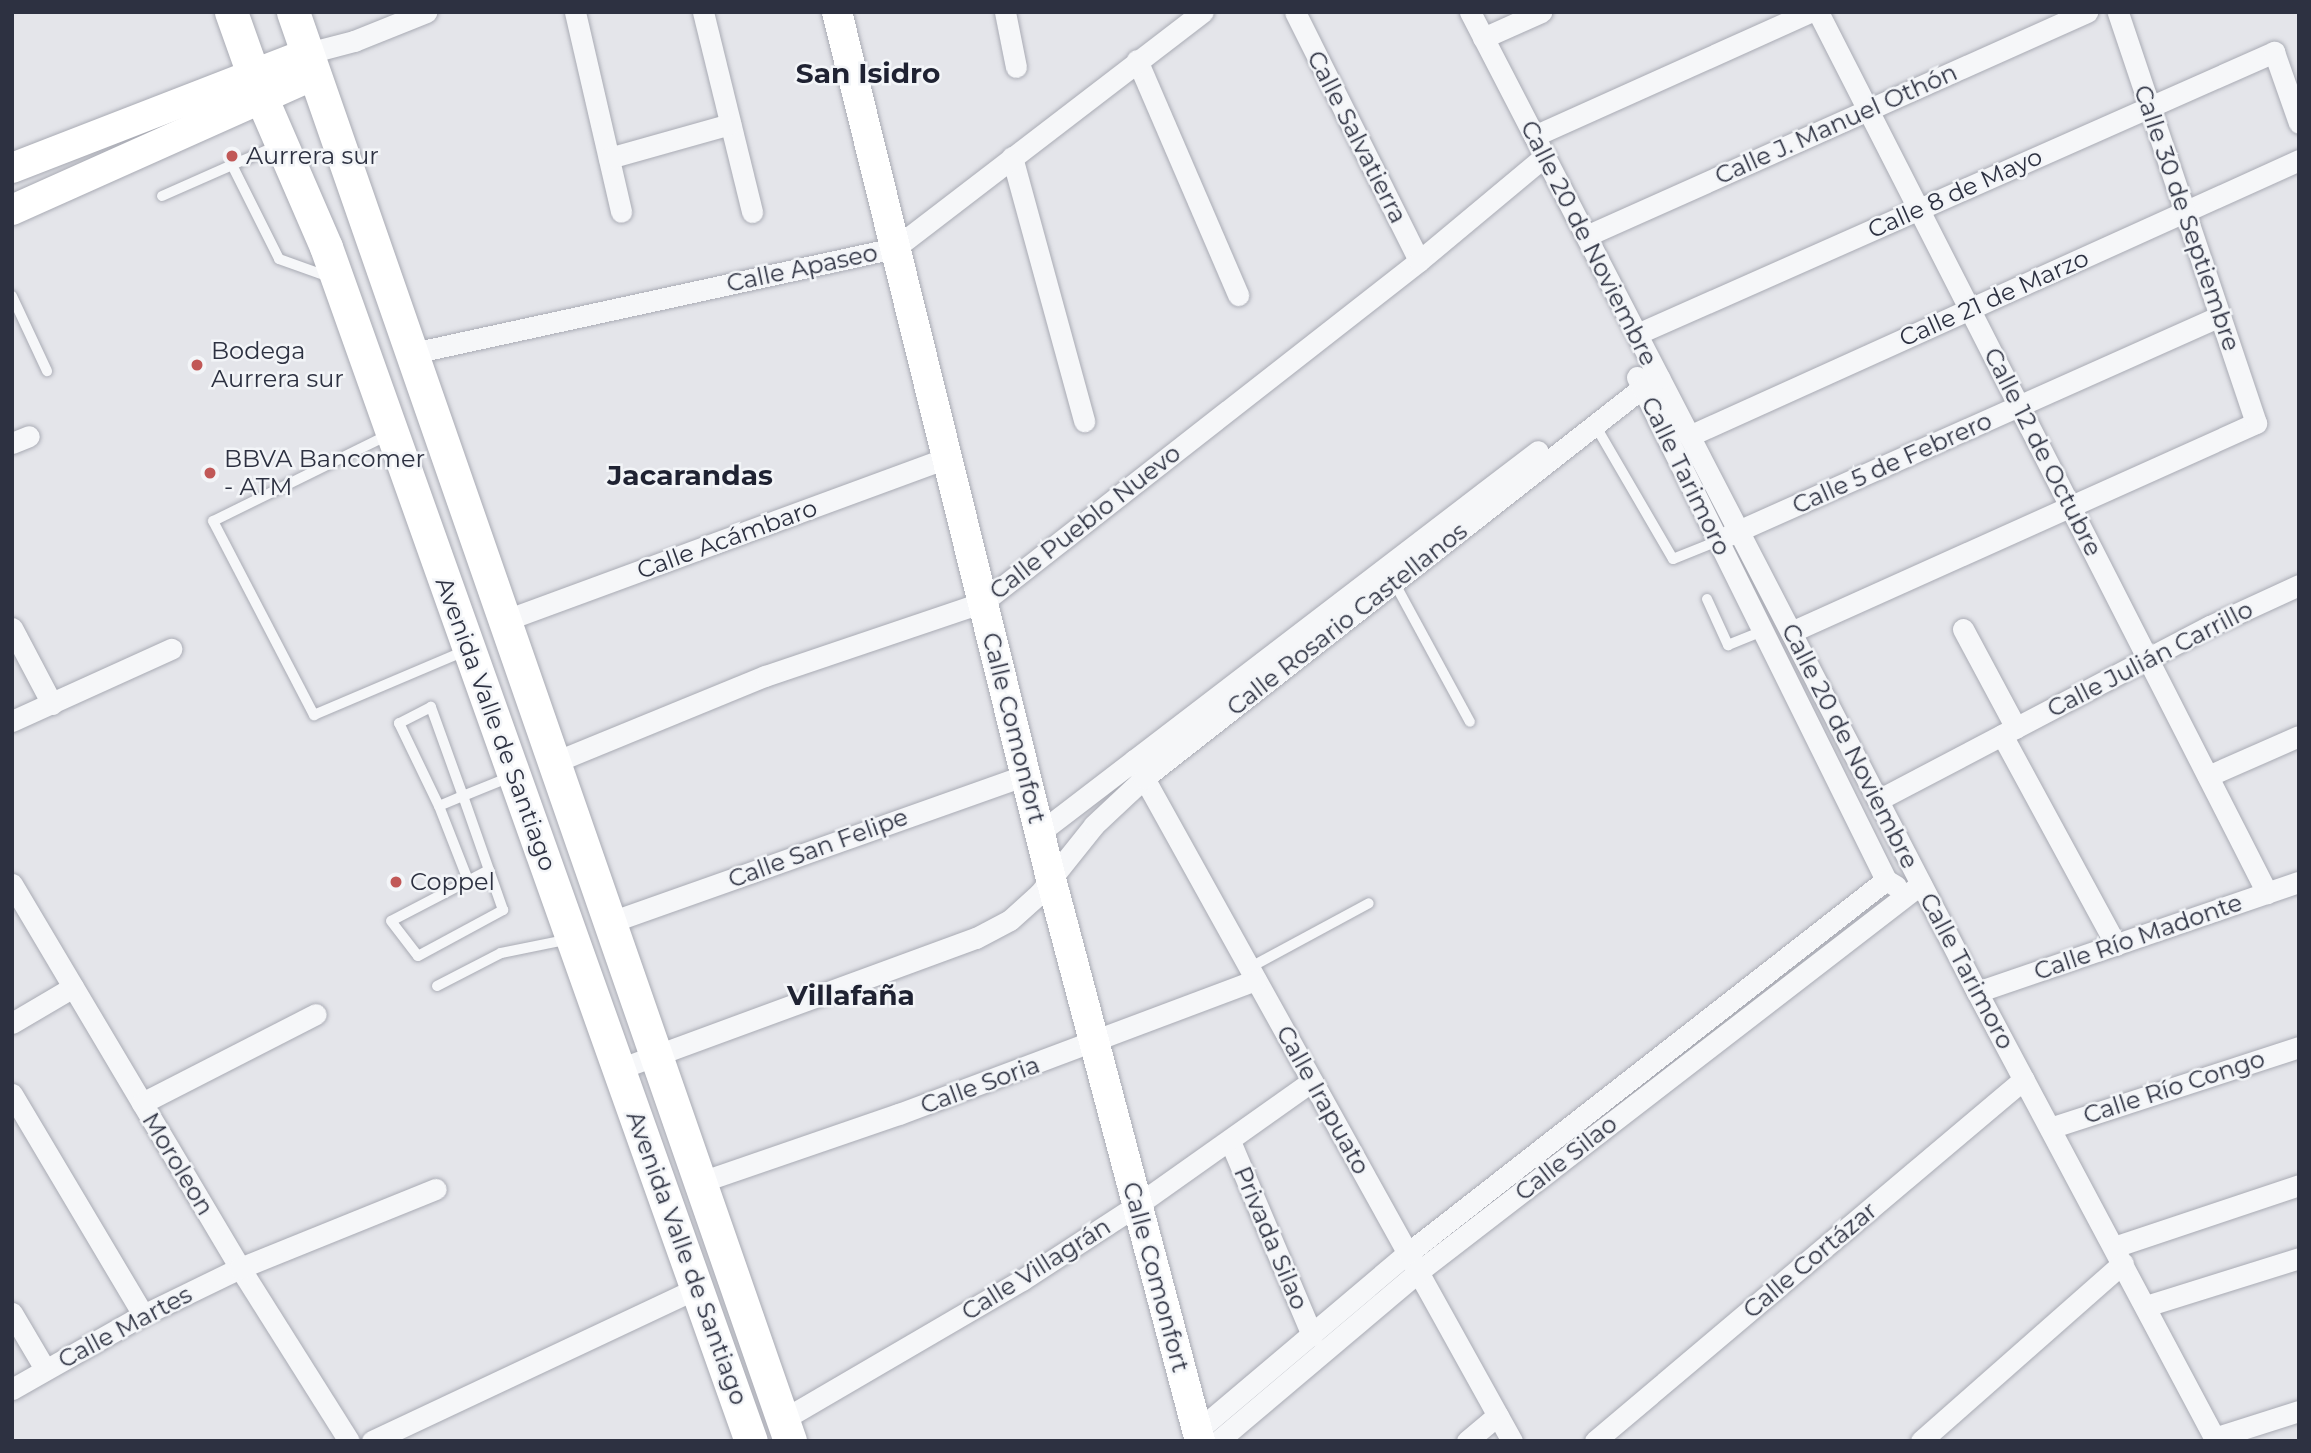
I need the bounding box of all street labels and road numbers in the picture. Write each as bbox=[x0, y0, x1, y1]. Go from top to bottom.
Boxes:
street label: Calle Salvatierra bbox=[1301, 46, 1413, 228]
street label: Calle J. Manuel Othón bbox=[1710, 58, 1962, 190]
street label: Calle 30 de Septiembre bbox=[2128, 81, 2246, 355]
street label: Calle 20 de Noviembre bbox=[1515, 116, 1663, 370]
street label: Calle 8 de Mayo bbox=[1863, 142, 2047, 244]
street label: Calle Apaseo bbox=[724, 238, 880, 298]
street label: Calle 21 de Marzo bbox=[1895, 243, 2093, 353]
street label: Calle 12 de Octubre bbox=[1978, 343, 2108, 561]
street label: Calle Tarimoro bbox=[1635, 392, 1737, 560]
street label: Calle 5 de Febrero bbox=[1788, 406, 1996, 520]
street label: Calle Pueblo Nuevo bbox=[984, 439, 1186, 605]
street label: Calle Acámbaro bbox=[633, 493, 821, 585]
street label: Calle Rosario Castellanos bbox=[1221, 516, 1473, 722]
street label: Avenida Valle de Santiago bbox=[429, 573, 563, 875]
street label: Calle Julián Carrillo bbox=[2042, 595, 2258, 723]
street label: Calle 20 de Noviembre bbox=[1776, 619, 1924, 873]
street label: Calle Comonfort bbox=[976, 630, 1052, 826]
street label: Calle San Felipe bbox=[724, 802, 912, 894]
street label: Calle Tarimoro bbox=[1914, 888, 2020, 1054]
street label: Calle Río Madonte bbox=[2030, 888, 2246, 986]
street label: Calle Irapuato bbox=[1270, 1021, 1376, 1179]
street label: Calle Río Congo bbox=[2080, 1044, 2268, 1130]
street label: Calle Soria bbox=[917, 1050, 1043, 1120]
street label: Moroleon bbox=[136, 1107, 220, 1221]
street label: Avenida Valle de Santiago bbox=[620, 1107, 754, 1409]
street label: Calle Silao bbox=[1509, 1109, 1623, 1207]
street label: Privada Silao bbox=[1228, 1162, 1314, 1314]
street label: Calle Comonfort bbox=[1117, 1179, 1195, 1375]
street label: Calle Cortázar bbox=[1737, 1196, 1883, 1324]
street label: Calle Villagrán bbox=[956, 1212, 1116, 1326]
street label: Calle Martes bbox=[53, 1280, 197, 1374]

